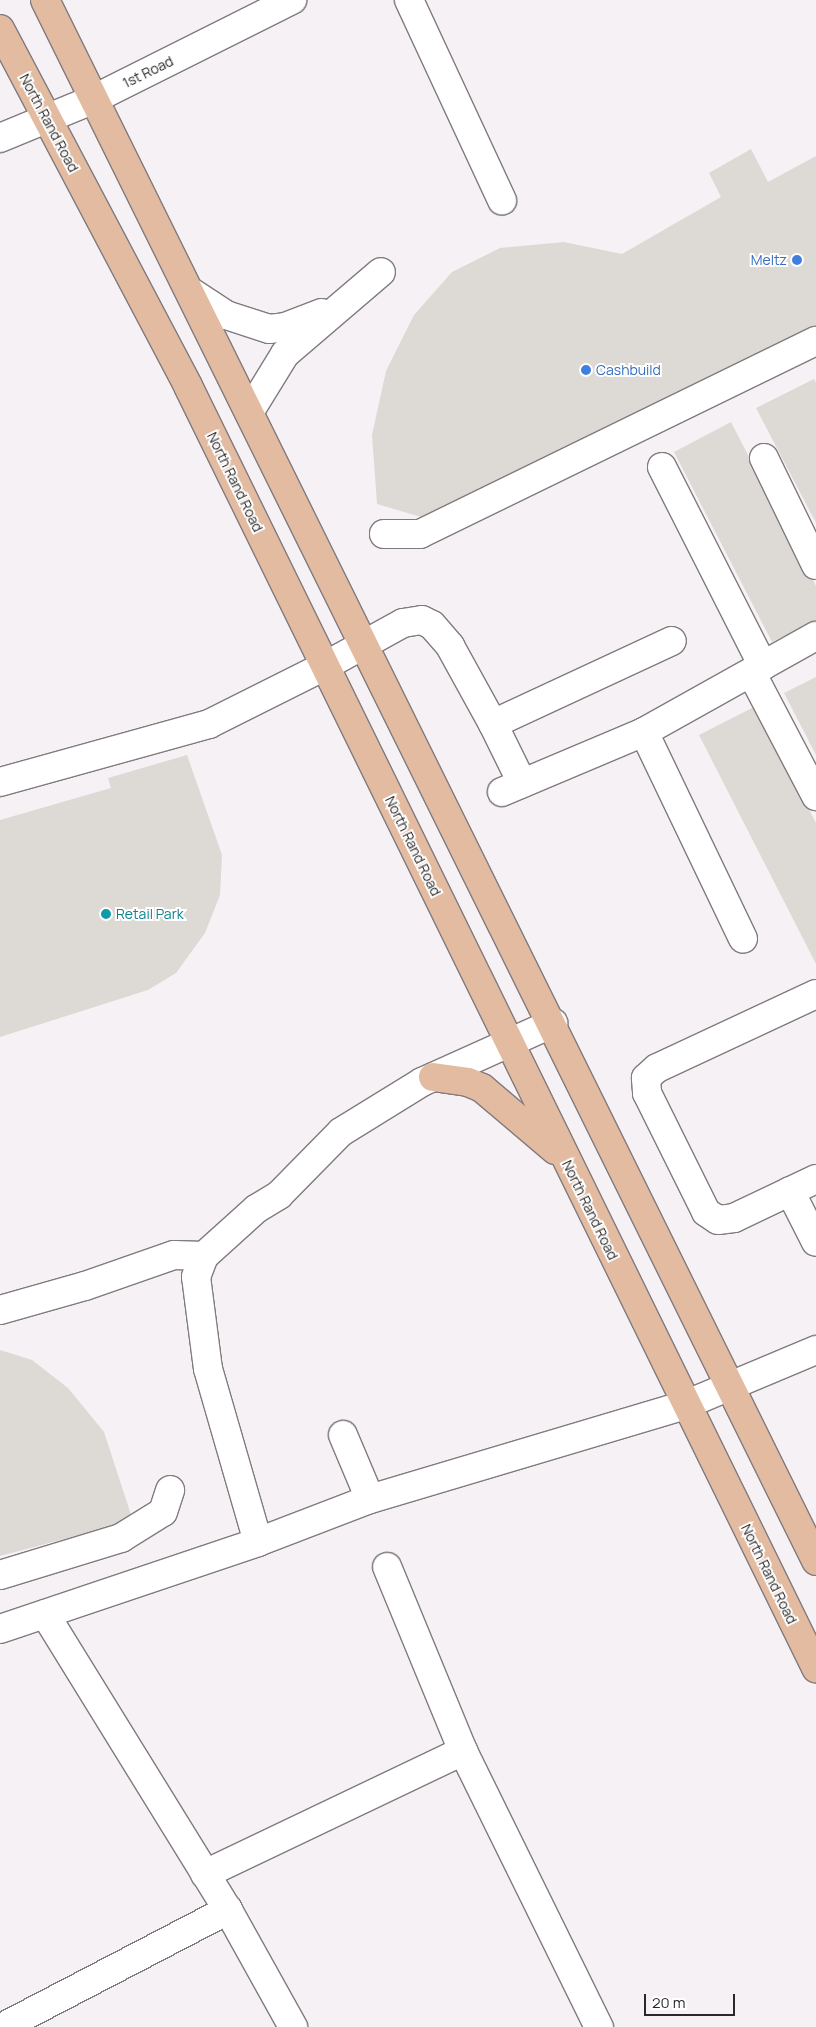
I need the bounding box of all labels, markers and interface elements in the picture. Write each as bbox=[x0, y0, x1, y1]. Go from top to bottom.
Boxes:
street label: 1st Road bbox=[120, 53, 176, 91]
street label: North Rand Road bbox=[16, 71, 82, 175]
place label: Meltz bbox=[751, 252, 787, 268]
marker: Meltz bbox=[791, 254, 803, 266]
place label: Cashbuild bbox=[596, 362, 661, 378]
marker: Cashbuild bbox=[580, 364, 592, 376]
street label: North Rand Road bbox=[204, 429, 266, 535]
street label: North Rand Road bbox=[382, 793, 444, 899]
place label: Retail Park bbox=[116, 906, 184, 922]
marker: Retail Park bbox=[100, 908, 112, 920]
street label: North Rand Road bbox=[559, 1157, 621, 1263]
street label: North Rand Road bbox=[738, 1521, 800, 1627]
scale bar bbox=[646, 1984, 737, 2016]
text: 20 m bbox=[652, 1992, 685, 2013]

